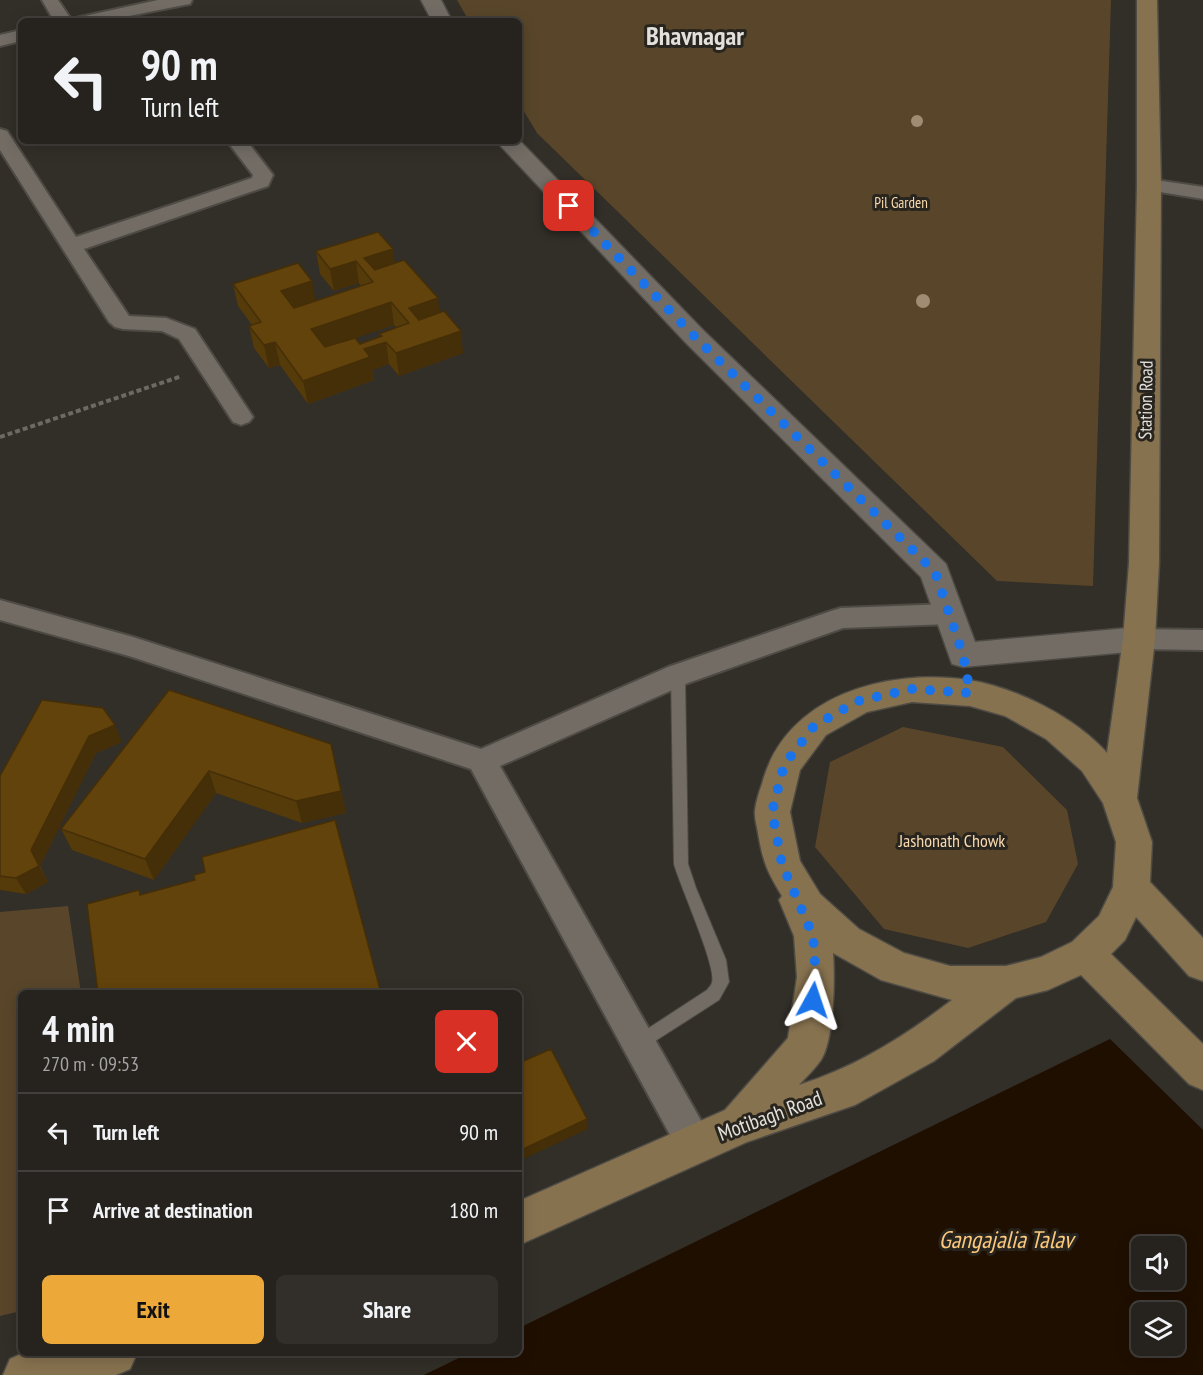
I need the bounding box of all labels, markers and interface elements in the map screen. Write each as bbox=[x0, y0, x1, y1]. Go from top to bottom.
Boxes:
district label: Bhavnagar bbox=[646, 19, 744, 52]
text: 90 m bbox=[141, 37, 218, 92]
icon: left bbox=[42, 42, 120, 120]
text: Turn left bbox=[141, 90, 219, 124]
pin bbox=[543, 180, 594, 231]
icon: arrive bbox=[552, 189, 585, 222]
park label: Pil Garden bbox=[874, 193, 928, 212]
street label: Station Road bbox=[1133, 360, 1158, 440]
park label: Jashonath Chowk bbox=[898, 829, 1005, 852]
position arrow bbox=[781, 968, 845, 1032]
text: 4 min bbox=[42, 1005, 115, 1052]
button: close bbox=[435, 1010, 498, 1073]
text: 270 m · 09:53 bbox=[42, 1051, 139, 1077]
street label: Motibagh Road bbox=[714, 1084, 826, 1147]
icon: left bbox=[42, 1116, 75, 1149]
text: Turn left bbox=[93, 1118, 159, 1146]
text: 90 m bbox=[459, 1118, 498, 1146]
icon: arrive bbox=[42, 1194, 75, 1227]
text: Arrive at destination bbox=[93, 1196, 253, 1224]
text: 180 m bbox=[449, 1196, 498, 1224]
water label: Gangajalia Talav bbox=[939, 1224, 1077, 1255]
map controls bbox=[1131, 1236, 1185, 1356]
button: sound bbox=[1131, 1236, 1185, 1290]
button: Exit bbox=[42, 1275, 264, 1344]
button: Share bbox=[276, 1275, 498, 1344]
button: layers bbox=[1131, 1302, 1185, 1356]

